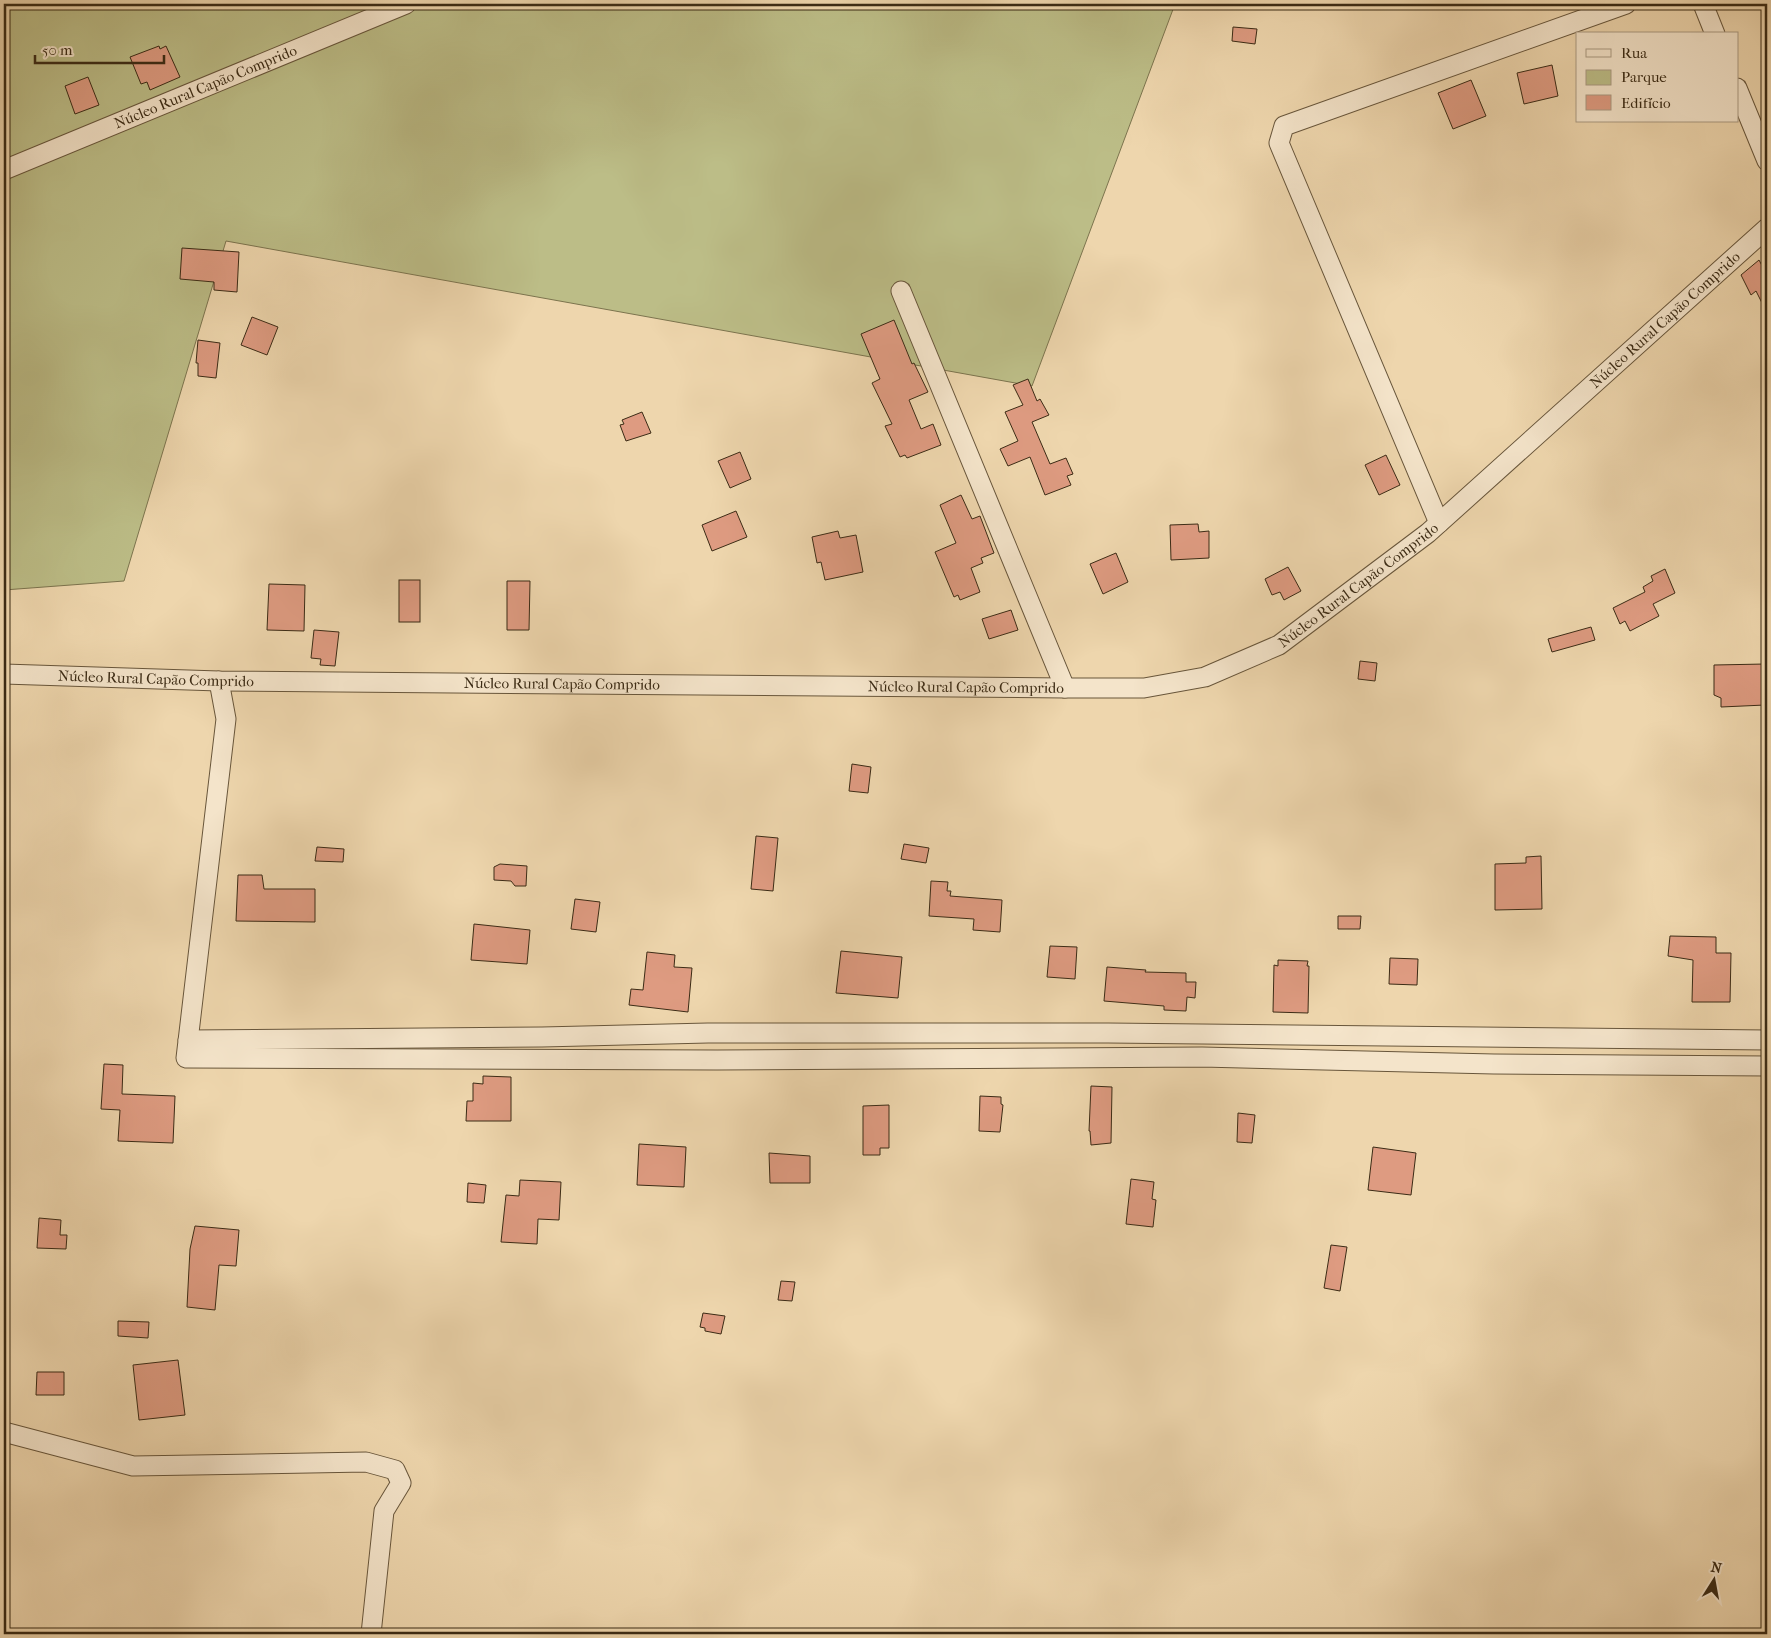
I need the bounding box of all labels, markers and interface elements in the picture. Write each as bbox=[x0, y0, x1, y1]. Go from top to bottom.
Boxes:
scale bar bbox=[35, 32, 164, 64]
legend bbox=[1576, 32, 1738, 122]
text: 50 m bbox=[42, 41, 73, 59]
street label: Núcleo Rural Capão Comprido bbox=[111, 41, 300, 133]
text: Rua bbox=[1621, 44, 1648, 62]
text: Parque bbox=[1621, 68, 1667, 86]
text: Edifício bbox=[1621, 94, 1671, 112]
street label: Núcleo Rural Capão Comprido bbox=[1586, 247, 1744, 392]
street label: Núcleo Rural Capão Comprido bbox=[1275, 519, 1442, 651]
street label: Núcleo Rural Capão Comprido bbox=[58, 667, 254, 690]
street label: Núcleo Rural Capão Comprido bbox=[464, 674, 660, 694]
street label: Núcleo Rural Capão Comprido bbox=[868, 677, 1064, 697]
north arrow bbox=[1688, 1556, 1738, 1606]
text: N bbox=[1710, 1558, 1724, 1577]

